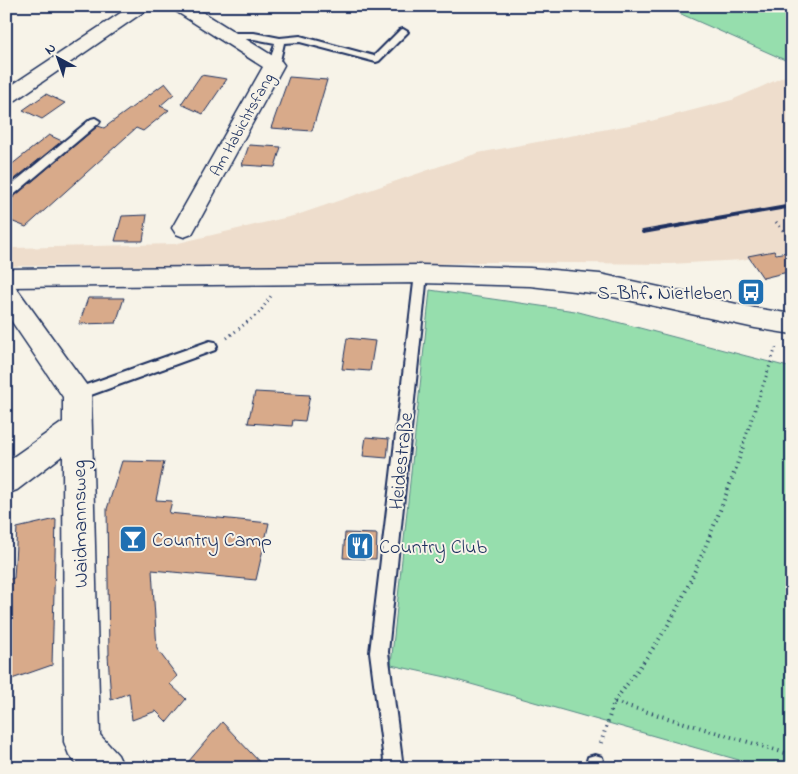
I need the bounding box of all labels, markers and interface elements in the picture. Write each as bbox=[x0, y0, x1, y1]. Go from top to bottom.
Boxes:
north arrow bbox=[32, 32, 82, 82]
text: N bbox=[40, 38, 61, 60]
street label: Am Habichtsfang bbox=[204, 69, 281, 181]
bus stop icon: S-Bhf. Nietleben bbox=[736, 277, 766, 307]
place label: S-Bhf. Nietleben bbox=[597, 280, 732, 309]
street label: Heidestraße bbox=[383, 411, 422, 511]
street label: Waidmannsweg bbox=[66, 459, 98, 588]
bar icon: Country Camp bbox=[118, 524, 148, 554]
place label: Country Camp bbox=[152, 527, 272, 556]
restaurant icon: Country Club bbox=[345, 531, 375, 561]
place label: Country Club bbox=[379, 534, 487, 563]

